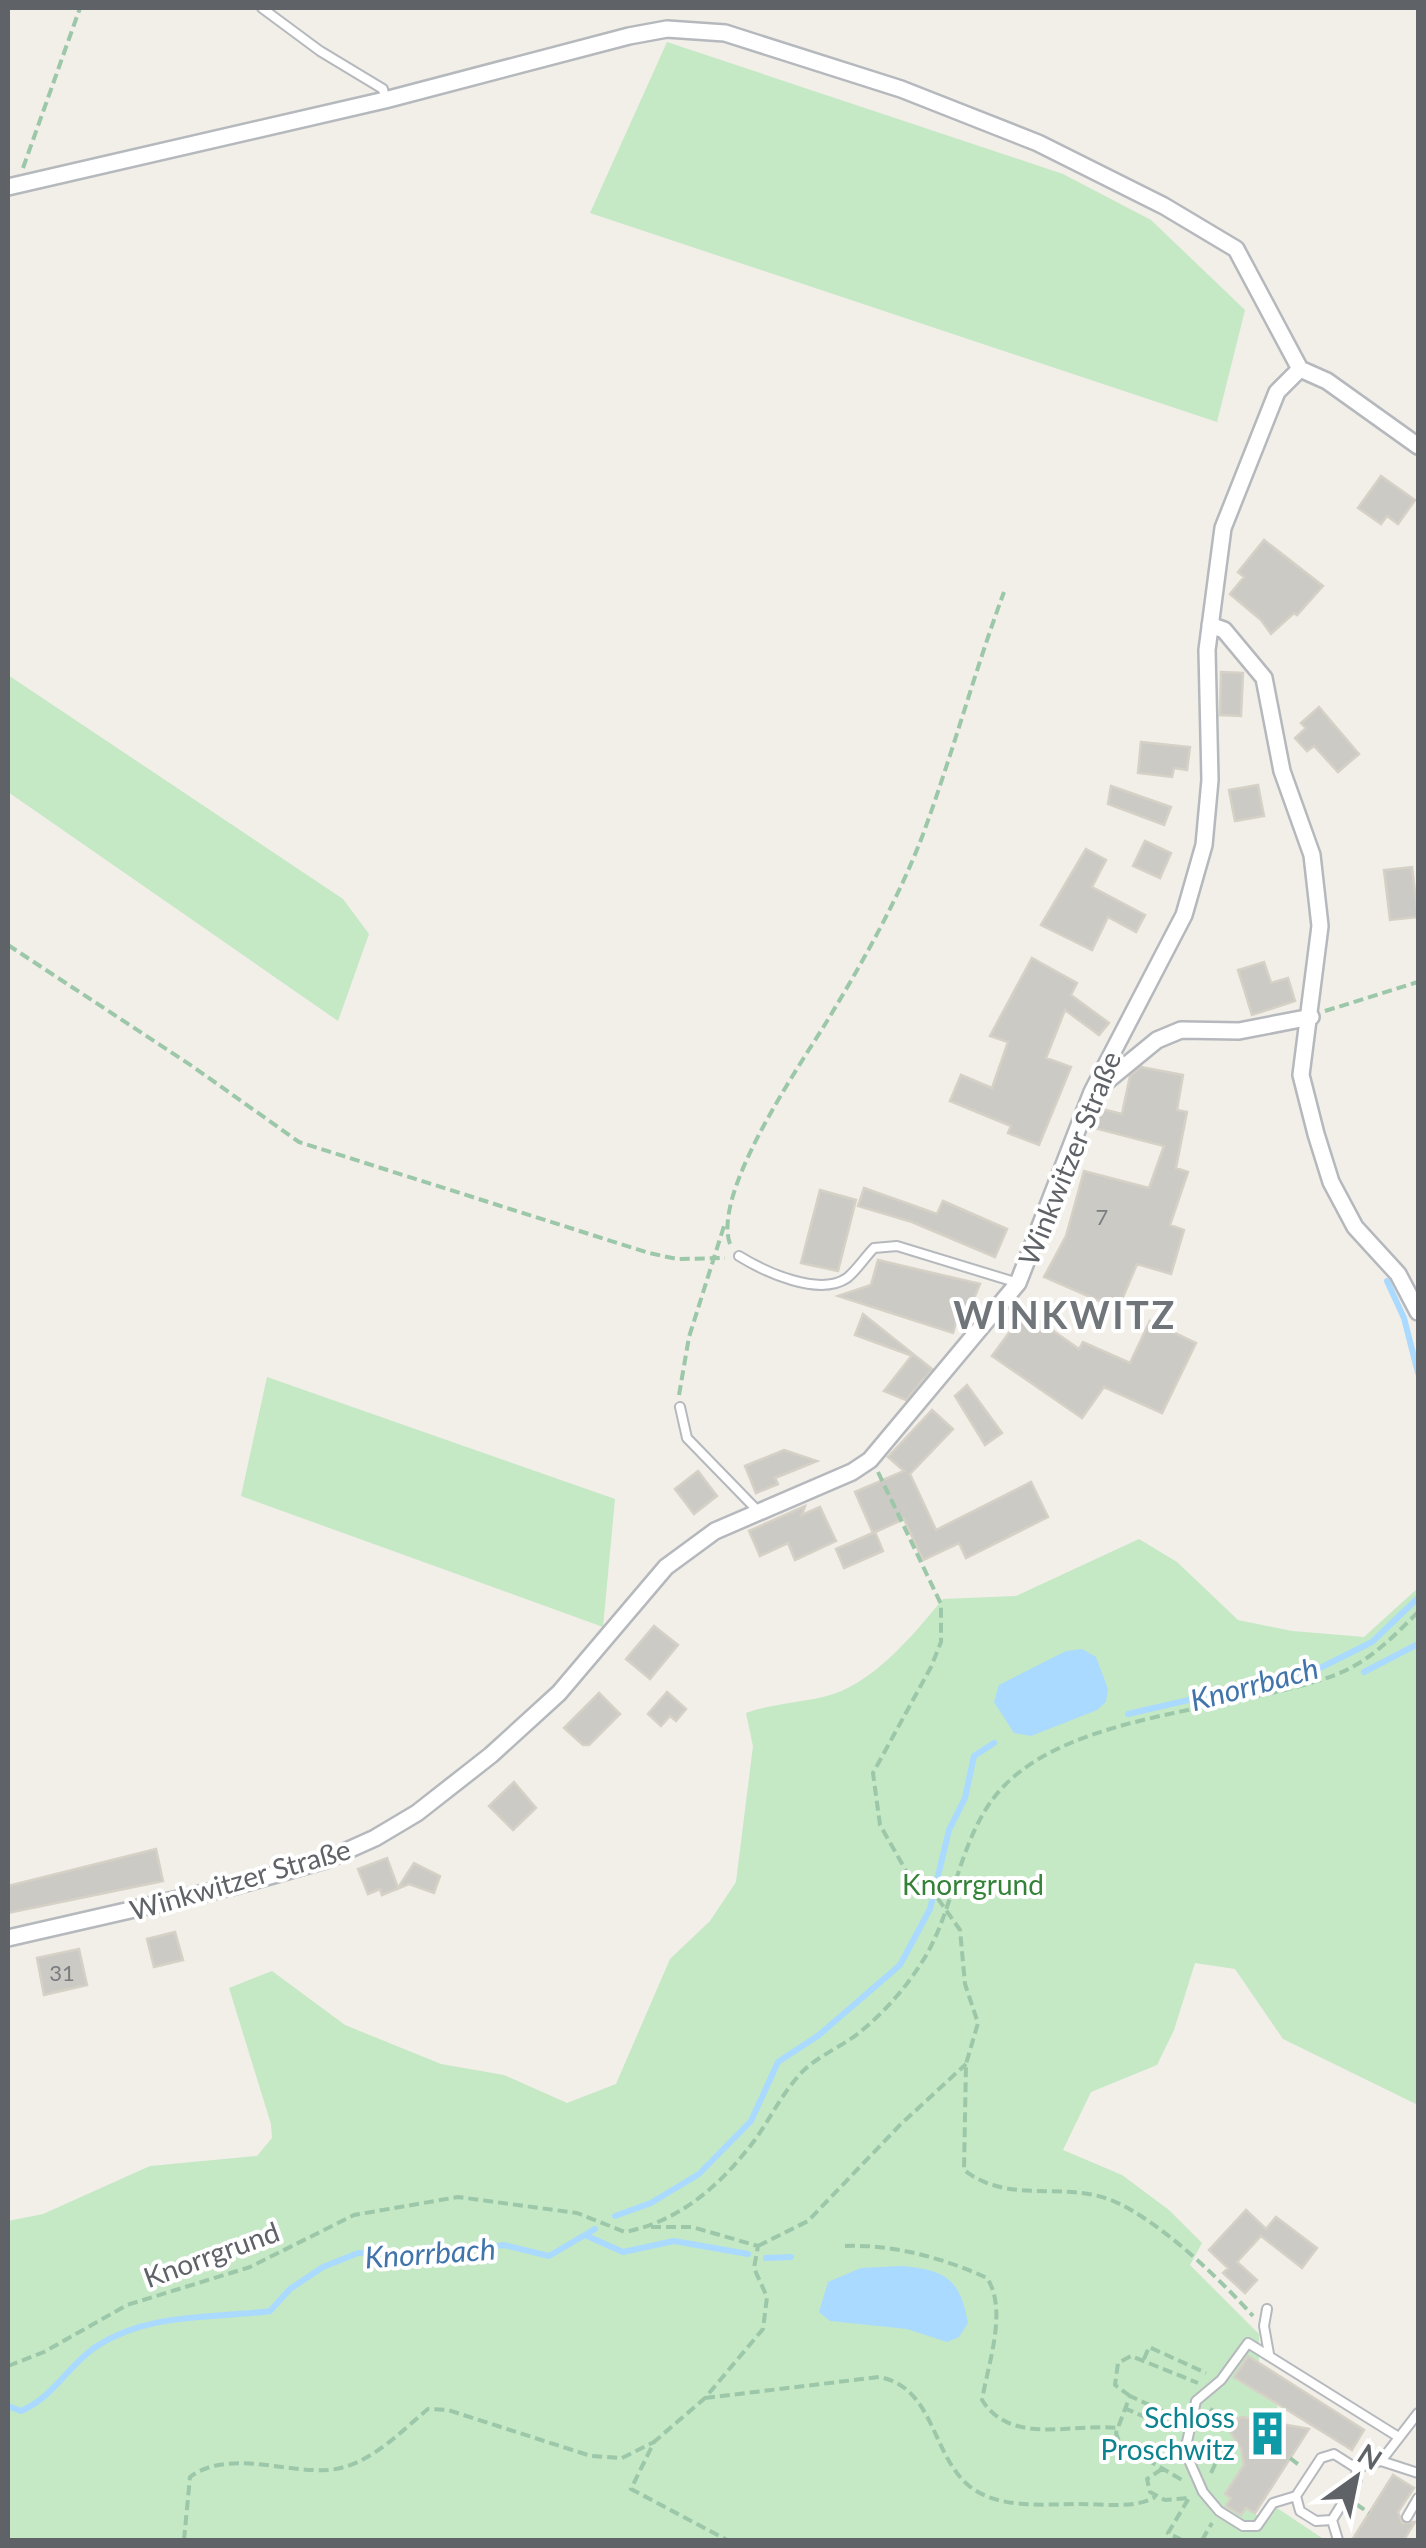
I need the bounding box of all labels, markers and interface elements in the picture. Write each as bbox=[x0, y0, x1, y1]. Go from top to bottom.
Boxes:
street label: Winkwitzer Straße bbox=[1011, 1046, 1127, 1270]
house number: 7 bbox=[1096, 1203, 1108, 1230]
district label: WINKWITZ bbox=[953, 1291, 1177, 1337]
water label: Knorrbach bbox=[1186, 1649, 1322, 1717]
street label: Winkwitzer Straße bbox=[126, 1831, 354, 1927]
park label: Knorrgrund bbox=[902, 1867, 1044, 1901]
house number: 31 bbox=[49, 1959, 75, 1986]
street label: Knorrgrund bbox=[139, 2214, 283, 2294]
water label: Knorrbach bbox=[363, 2229, 497, 2275]
place label: Schloss Proschwitz bbox=[1101, 2400, 1235, 2466]
building icon: Schloss Proschwitz bbox=[1244, 2409, 1292, 2457]
north arrow bbox=[1306, 2428, 1406, 2528]
text: N bbox=[1352, 2436, 1388, 2476]

